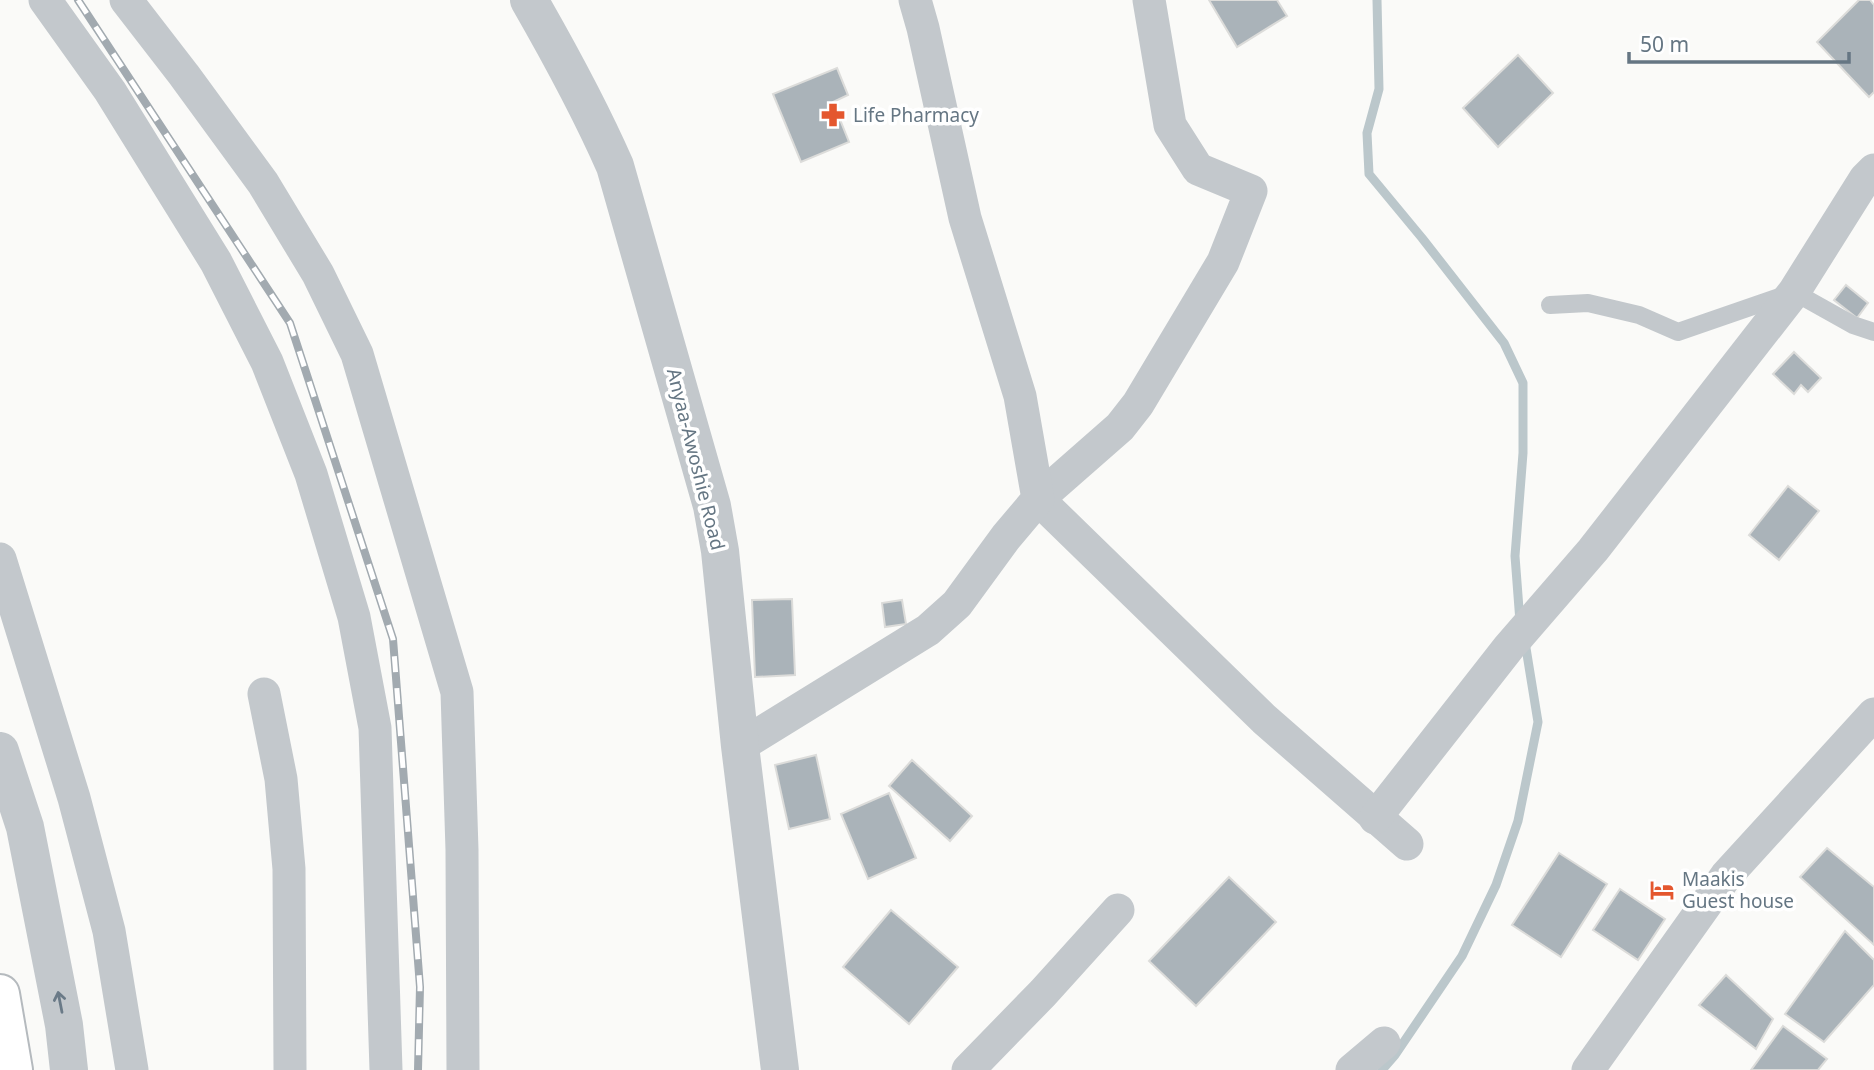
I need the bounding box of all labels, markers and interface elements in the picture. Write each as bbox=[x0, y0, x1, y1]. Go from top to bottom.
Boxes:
scale bar bbox=[1629, 21, 1850, 65]
text: 50 m bbox=[1640, 30, 1689, 58]
pharmacy icon: Life Pharmacy bbox=[819, 101, 847, 129]
place label: Life Pharmacy bbox=[853, 102, 979, 128]
street label: Anyaa-Awoshie Road bbox=[661, 365, 731, 553]
place label: Maakis Guest house bbox=[1682, 866, 1794, 914]
hotel icon: Maakis Guest house bbox=[1648, 876, 1676, 904]
one-way arrow bbox=[53, 991, 66, 1014]

